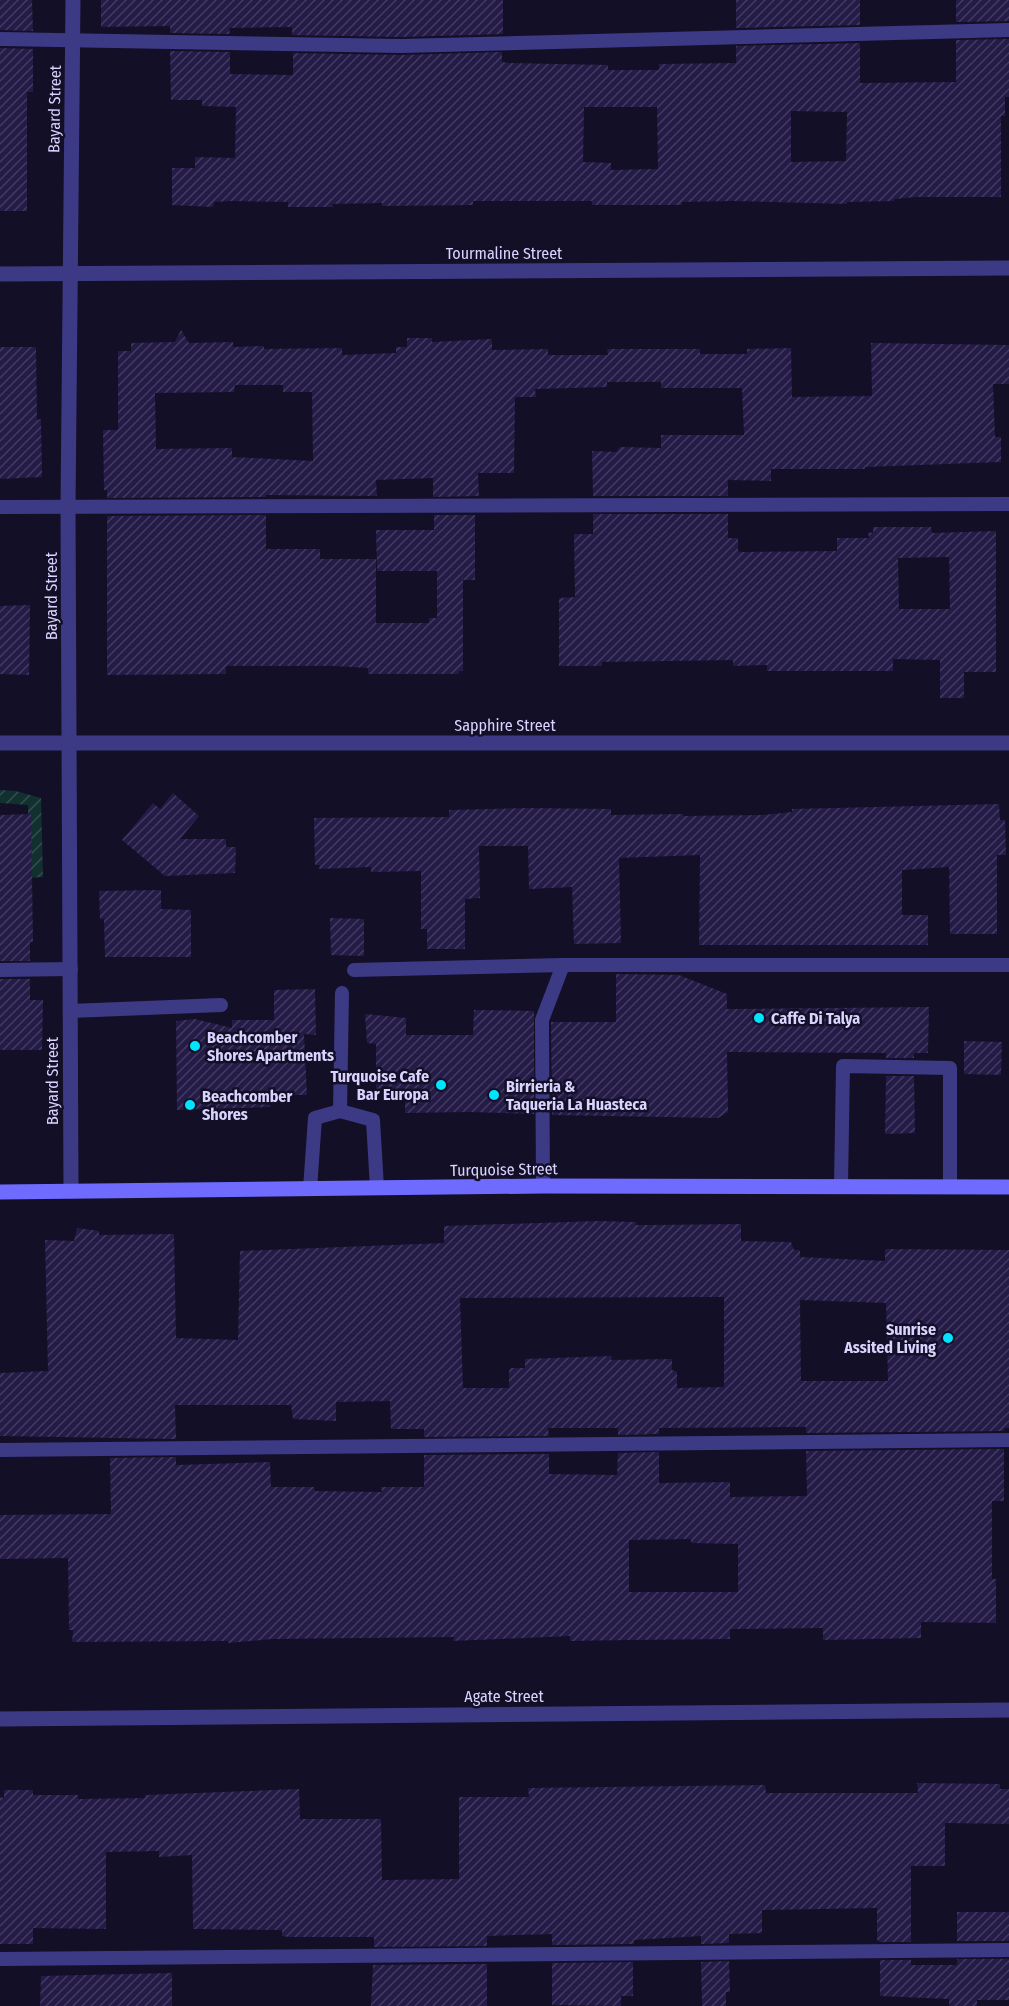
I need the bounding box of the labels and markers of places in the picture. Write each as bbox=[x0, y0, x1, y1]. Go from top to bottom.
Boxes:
place label: Caffe Di Talya bbox=[771, 1009, 860, 1028]
marker: Caffe Di Talya bbox=[752, 1011, 766, 1025]
place label: Beachcomber Shores Apartments bbox=[207, 1028, 334, 1065]
marker: Beachcomber Shores Apartments bbox=[188, 1039, 202, 1053]
place label: Turquoise Cafe Bar Europa bbox=[331, 1067, 429, 1104]
place label: Birrieria & Taqueria La Huasteca bbox=[506, 1077, 647, 1114]
marker: Turquoise Cafe Bar Europa bbox=[434, 1078, 448, 1092]
place label: Beachcomber Shores bbox=[202, 1087, 292, 1124]
marker: Birrieria & Taqueria La Huasteca bbox=[487, 1088, 501, 1102]
marker: Beachcomber Shores bbox=[183, 1098, 197, 1112]
place label: Sunrise Assited Living bbox=[843, 1320, 936, 1357]
marker: Sunrise Assited Living bbox=[941, 1331, 955, 1345]

